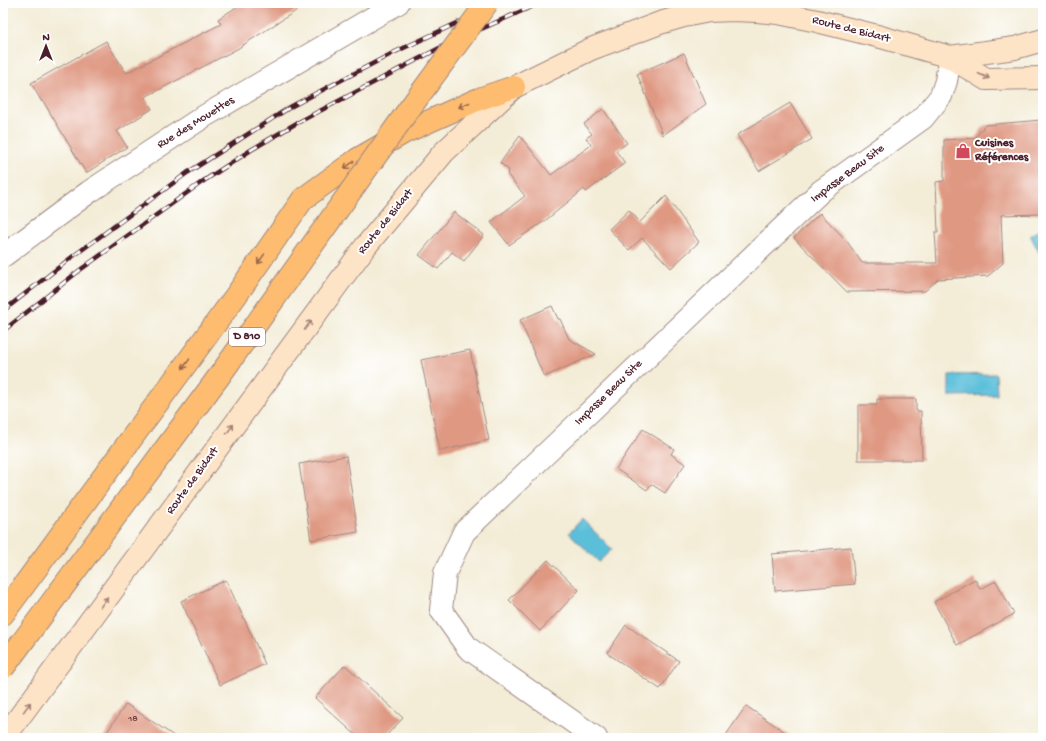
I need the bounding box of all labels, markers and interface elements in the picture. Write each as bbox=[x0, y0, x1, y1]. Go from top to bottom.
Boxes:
street label: Route de Bidart bbox=[811, 14, 892, 47]
north arrow bbox=[26, 26, 66, 66]
text: N bbox=[42, 32, 50, 44]
one-way arrow bbox=[977, 73, 989, 81]
street label: Rue des Mouettes bbox=[155, 93, 238, 152]
one-way arrow bbox=[459, 102, 471, 109]
place label: Cuisines Références bbox=[974, 137, 1029, 165]
street label: Impasse Beau Site bbox=[808, 141, 888, 206]
shop icon: Cuisines Références bbox=[954, 142, 972, 160]
one-way arrow bbox=[344, 161, 355, 169]
street label: Route de Bidart bbox=[355, 186, 417, 257]
one-way arrow bbox=[257, 253, 265, 264]
one-way arrow bbox=[303, 319, 312, 330]
road number: D 810 bbox=[229, 328, 265, 346]
street label: Impasse Beau Site bbox=[572, 357, 646, 429]
one-way arrow bbox=[182, 359, 190, 370]
one-way arrow bbox=[226, 424, 235, 435]
street label: Route de Bidart bbox=[164, 444, 223, 517]
one-way arrow bbox=[100, 597, 108, 608]
one-way arrow bbox=[22, 701, 31, 712]
house number: 18 bbox=[127, 713, 138, 725]

